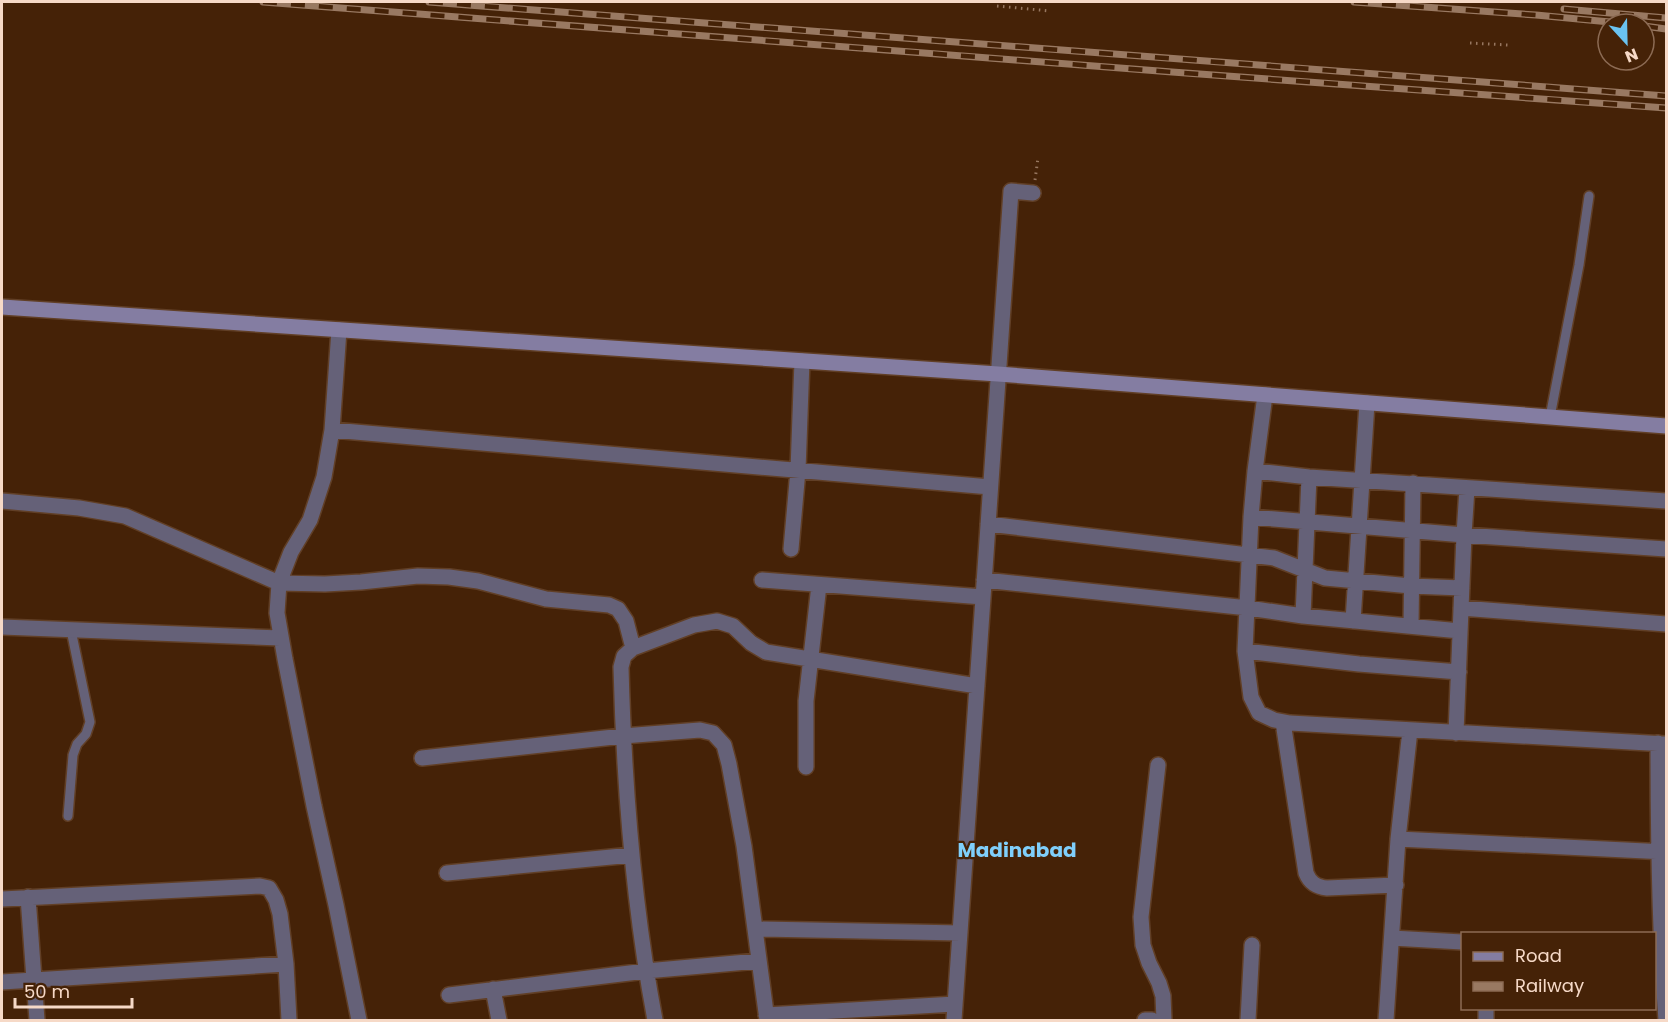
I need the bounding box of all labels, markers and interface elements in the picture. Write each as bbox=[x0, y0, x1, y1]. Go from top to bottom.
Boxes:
north arrow bbox=[1596, 12, 1656, 72]
text: N bbox=[1622, 43, 1641, 68]
district label: Madinabad bbox=[957, 836, 1077, 864]
legend bbox=[1461, 932, 1656, 1010]
text: Road bbox=[1515, 943, 1562, 968]
scale bar bbox=[15, 971, 132, 1009]
text: Railway bbox=[1515, 973, 1584, 998]
text: 50 m bbox=[24, 979, 70, 1004]

